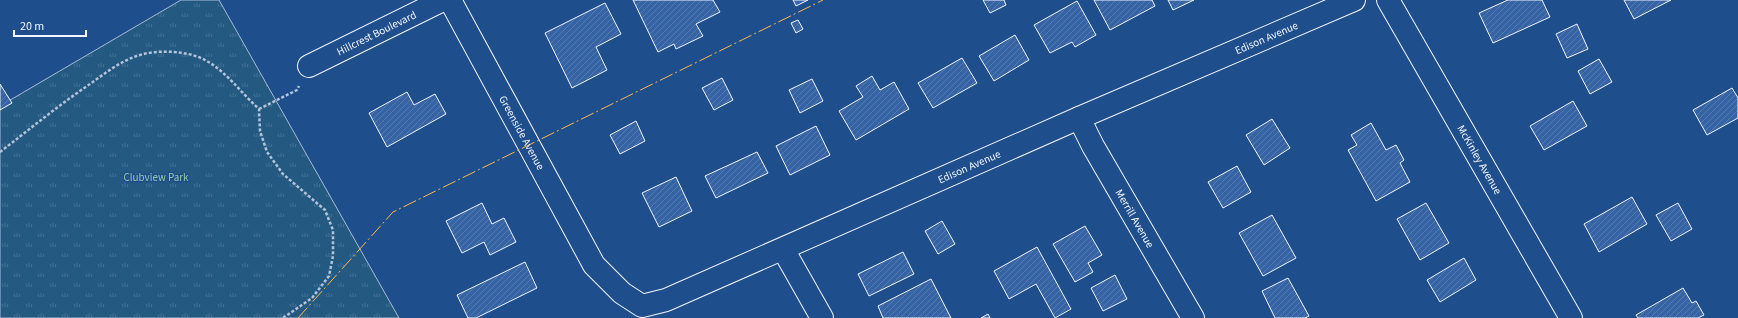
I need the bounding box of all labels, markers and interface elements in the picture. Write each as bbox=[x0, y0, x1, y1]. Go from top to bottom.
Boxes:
street label: Hillcrest Boulevard bbox=[334, 7, 419, 59]
scale bar bbox=[14, 12, 86, 38]
text: 20 m bbox=[20, 18, 44, 35]
street label: Edison Avenue bbox=[1233, 18, 1301, 58]
street label: Greenside Avenue bbox=[495, 93, 548, 173]
street label: McKinley Avenue bbox=[1453, 122, 1506, 198]
street label: Edison Avenue bbox=[935, 146, 1004, 187]
park label: Clubview Park bbox=[123, 170, 189, 185]
street label: Merrill Avenue bbox=[1112, 186, 1158, 251]

